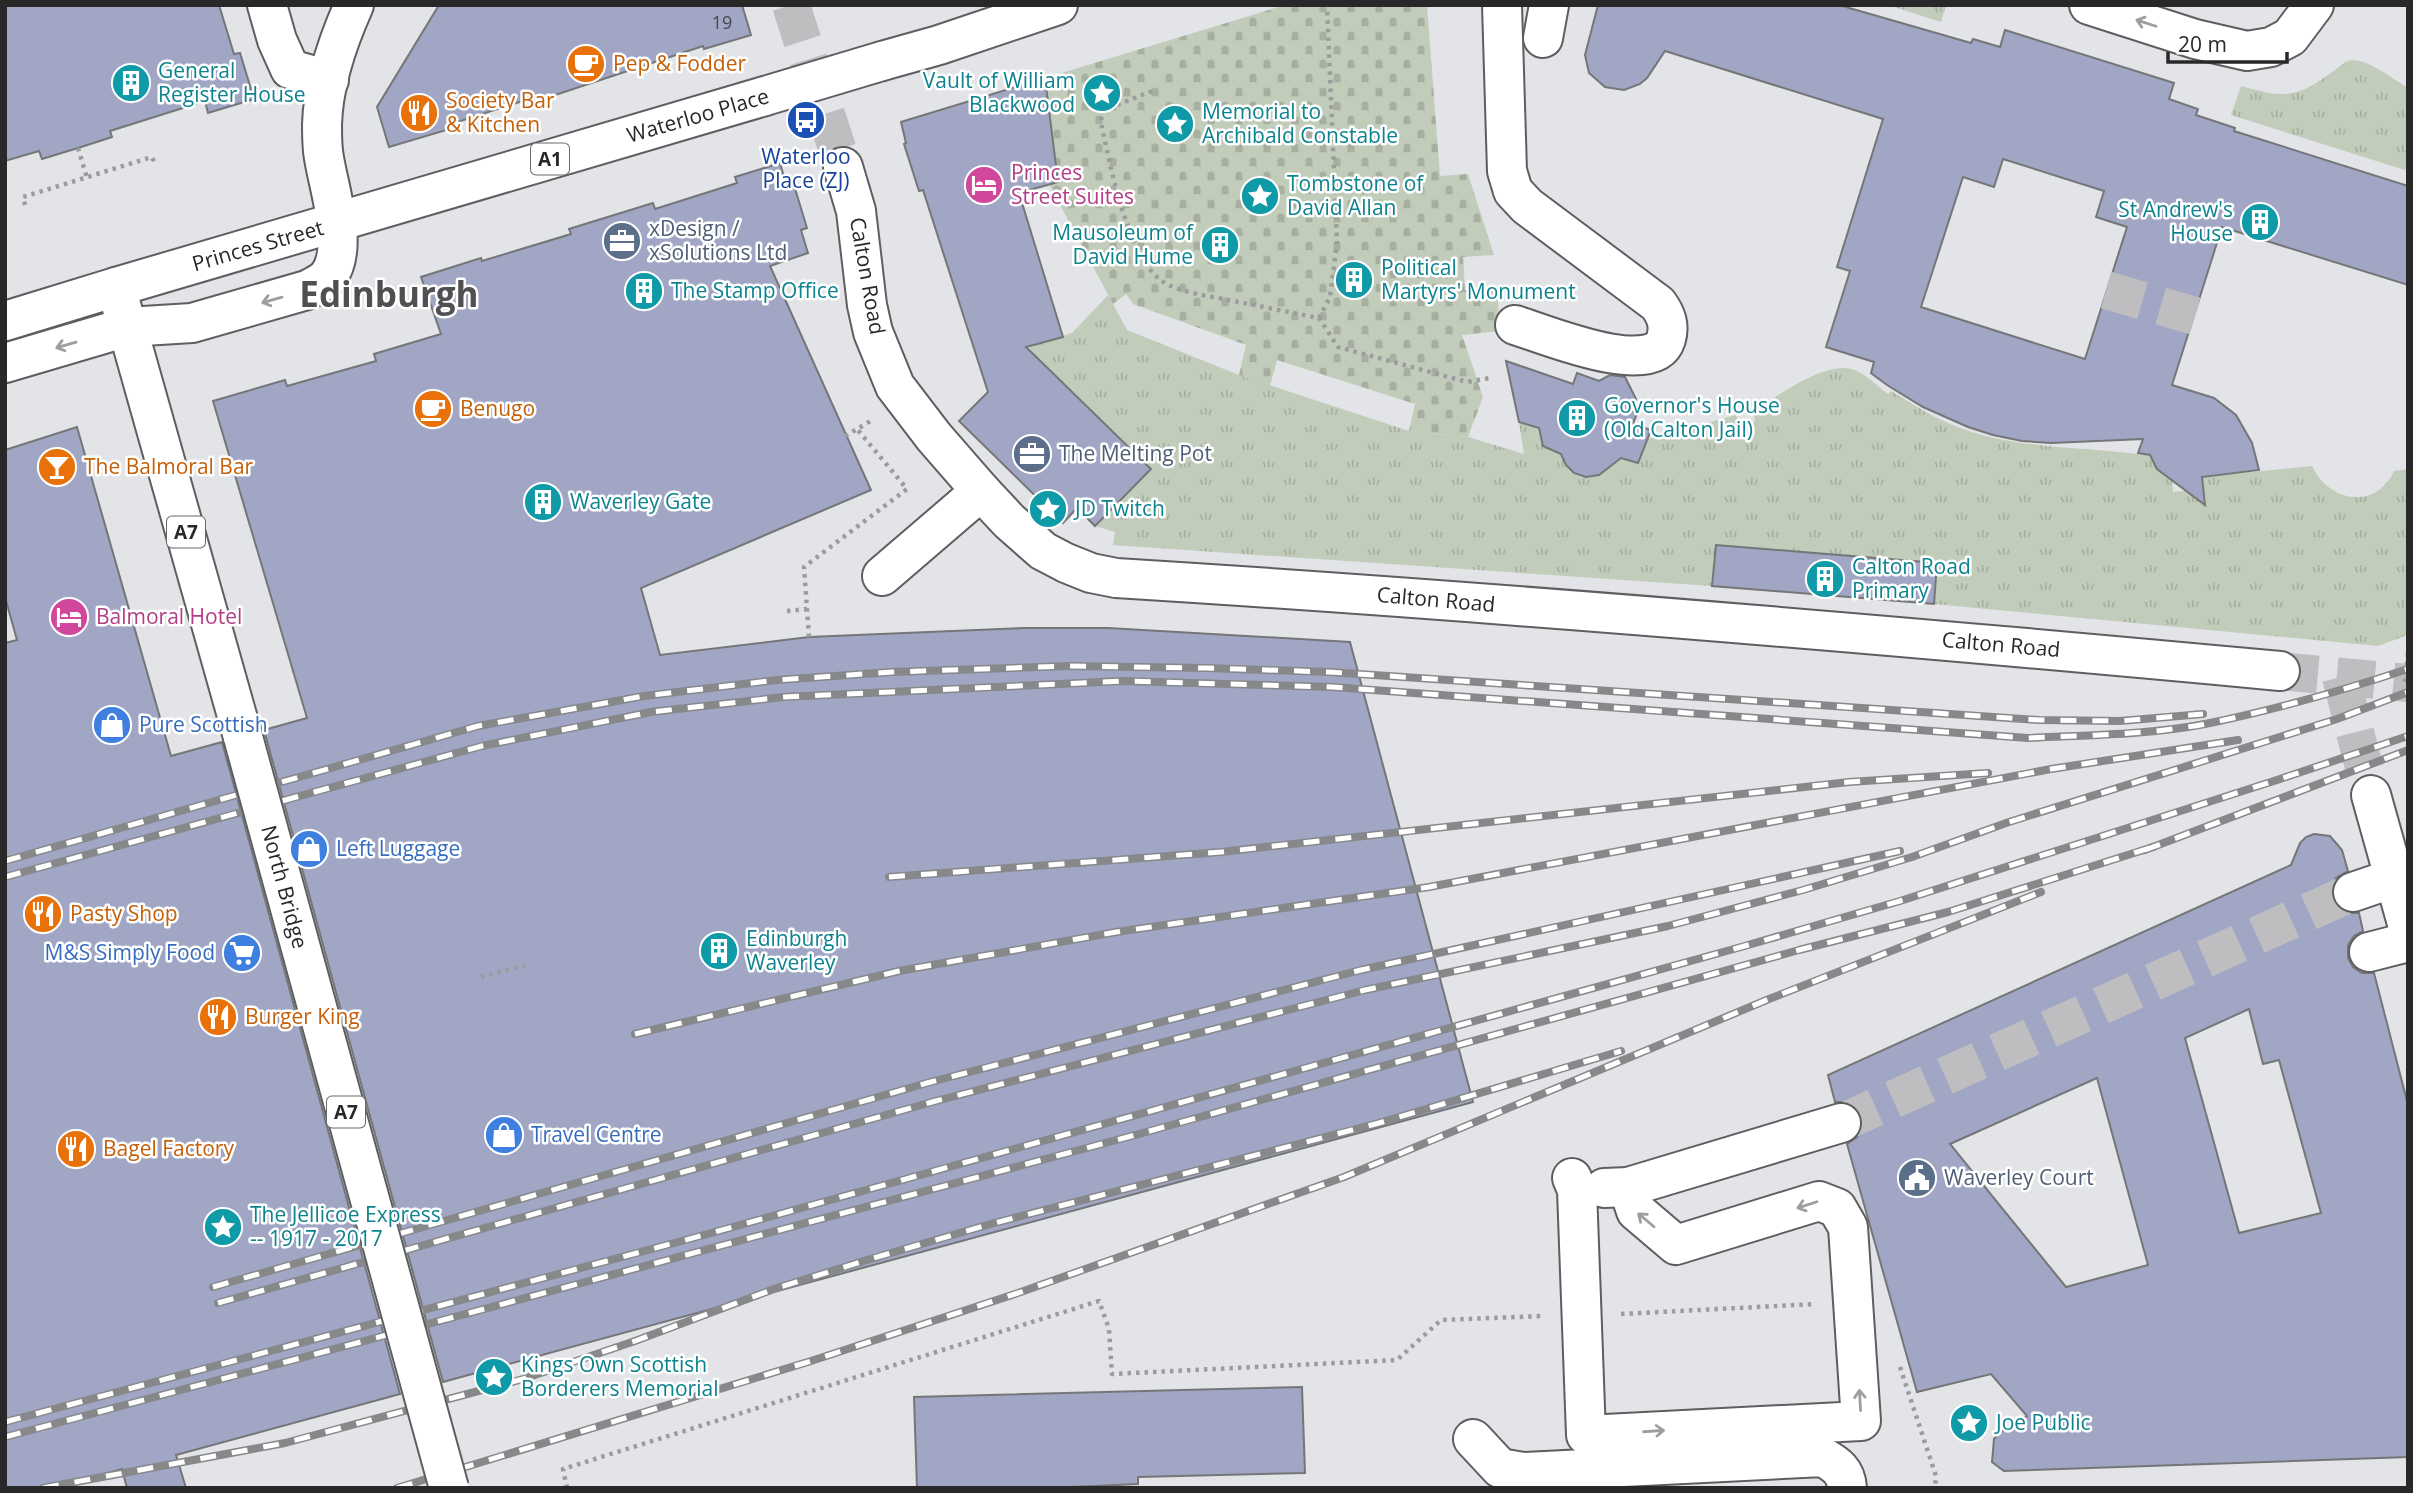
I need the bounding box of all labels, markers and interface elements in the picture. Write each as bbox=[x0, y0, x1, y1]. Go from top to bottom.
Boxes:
house number: 19 bbox=[712, 10, 732, 34]
one-way arrow bbox=[2135, 16, 2157, 28]
scale bar bbox=[2168, 21, 2287, 65]
text: 20 m bbox=[2178, 30, 2227, 58]
cafe icon: Pep & Fodder bbox=[565, 43, 607, 85]
place label: Pep & Fodder bbox=[613, 49, 746, 77]
place label: General Register House bbox=[158, 56, 306, 108]
building icon: General Register House bbox=[110, 62, 152, 104]
place label: Vault of William Blackwood bbox=[923, 66, 1075, 118]
place icon: Vault of William Blackwood bbox=[1081, 72, 1123, 114]
street label: Waterloo Place bbox=[623, 81, 772, 149]
place label: Society Bar & Kitchen bbox=[446, 86, 555, 138]
restaurant icon: Society Bar & Kitchen bbox=[398, 92, 440, 134]
place label: Memorial to Archibald Constable bbox=[1202, 97, 1398, 149]
bus stop icon: Waterloo Place (ZJ) bbox=[785, 99, 827, 141]
place icon: Memorial to Archibald Constable bbox=[1154, 103, 1196, 145]
place label: Waterloo Place (ZJ) bbox=[761, 142, 851, 194]
road number: A1 bbox=[531, 144, 569, 174]
place label: Princes Street Suites bbox=[1011, 158, 1134, 210]
hotel icon: Princes Street Suites bbox=[963, 164, 1005, 206]
place label: Tombstone of David Allan bbox=[1287, 169, 1425, 221]
place icon: Tombstone of David Allan bbox=[1239, 175, 1281, 217]
place label: St Andrew's House bbox=[2118, 195, 2233, 247]
building icon: St Andrew's House bbox=[2239, 201, 2281, 243]
street label: Princes Street bbox=[189, 213, 327, 277]
place label: xDesign / xSolutions Ltd bbox=[649, 214, 787, 266]
street label: Calton Road bbox=[844, 215, 892, 337]
place label: Mausoleum of David Hume bbox=[1052, 218, 1195, 270]
office icon: xDesign / xSolutions Ltd bbox=[601, 220, 643, 262]
building icon: Mausoleum of David Hume bbox=[1199, 224, 1241, 266]
place label: Political Martyrs' Monument bbox=[1381, 253, 1576, 305]
building icon: Political Martyrs' Monument bbox=[1333, 259, 1375, 301]
district label: Edinburgh bbox=[299, 270, 479, 317]
building icon: The Stamp Office bbox=[623, 270, 665, 312]
place label: The Stamp Office bbox=[671, 276, 839, 304]
one-way arrow bbox=[261, 295, 283, 308]
one-way arrow bbox=[55, 339, 78, 352]
cafe icon: Benugo bbox=[412, 388, 454, 430]
place label: Governor's House (Old Calton Jail) bbox=[1604, 391, 1780, 443]
place label: Benugo bbox=[460, 394, 535, 422]
building icon: Governor's House (Old Calton Jail) bbox=[1556, 397, 1598, 439]
office icon: The Melting Pot bbox=[1011, 433, 1053, 475]
place label: The Melting Pot bbox=[1059, 439, 1212, 467]
bar icon: The Balmoral Bar bbox=[36, 446, 78, 488]
place label: The Balmoral Bar bbox=[84, 452, 254, 480]
building icon: Waverley Gate bbox=[522, 481, 564, 523]
place label: Waverley Gate bbox=[570, 487, 711, 515]
place icon: JD Twitch bbox=[1027, 488, 1069, 530]
place label: JD Twitch bbox=[1073, 494, 1165, 522]
road number: A7 bbox=[167, 516, 205, 548]
place label: Calton Road Primary bbox=[1852, 552, 1971, 604]
building icon: Calton Road Primary bbox=[1804, 558, 1846, 600]
street label: Calton Road bbox=[1376, 580, 1496, 618]
hotel icon: Balmoral Hotel bbox=[48, 596, 90, 638]
place label: Balmoral Hotel bbox=[96, 602, 242, 630]
street label: Calton Road bbox=[1941, 625, 2061, 663]
shop icon: Pure Scottish bbox=[91, 704, 133, 746]
place label: Pure Scottish bbox=[139, 710, 268, 738]
street label: North Bridge bbox=[255, 822, 315, 951]
shop icon: Left Luggage bbox=[288, 828, 330, 870]
place label: Left Luggage bbox=[336, 834, 460, 862]
restaurant icon: Pasty Shop bbox=[22, 893, 64, 935]
place label: Pasty Shop bbox=[70, 899, 178, 927]
place label: Edinburgh Waverley bbox=[746, 924, 847, 976]
building icon: Edinburgh Waverley bbox=[698, 930, 740, 972]
supermarket icon: M&S Simply Food bbox=[221, 932, 263, 974]
place label: M&S Simply Food bbox=[45, 938, 215, 966]
restaurant icon: Burger King bbox=[197, 996, 239, 1038]
place label: Burger King bbox=[245, 1002, 360, 1030]
road number: A7 bbox=[327, 1096, 365, 1128]
shop icon: Travel Centre bbox=[483, 1114, 525, 1156]
place label: Travel Centre bbox=[531, 1120, 662, 1148]
restaurant icon: Bagel Factory bbox=[55, 1128, 97, 1170]
place label: Bagel Factory bbox=[103, 1134, 234, 1162]
public building icon: Waverley Court bbox=[1896, 1157, 1938, 1199]
place label: Waverley Court bbox=[1944, 1163, 2094, 1191]
place label: The Jellicoe Express -- 1917 - 2017 bbox=[250, 1200, 441, 1252]
one-way arrow bbox=[1796, 1200, 1818, 1213]
place icon: The Jellicoe Express -- 1917 - 2017 bbox=[202, 1206, 244, 1248]
one-way arrow bbox=[1638, 1212, 1656, 1228]
place label: Kings Own Scottish Borderers Memorial bbox=[521, 1350, 718, 1402]
place icon: Kings Own Scottish Borderers Memorial bbox=[473, 1356, 515, 1398]
one-way arrow bbox=[1853, 1389, 1866, 1412]
place icon: Joe Public bbox=[1948, 1402, 1990, 1444]
place label: Joe Public bbox=[1994, 1408, 2091, 1436]
one-way arrow bbox=[1643, 1424, 1666, 1437]

